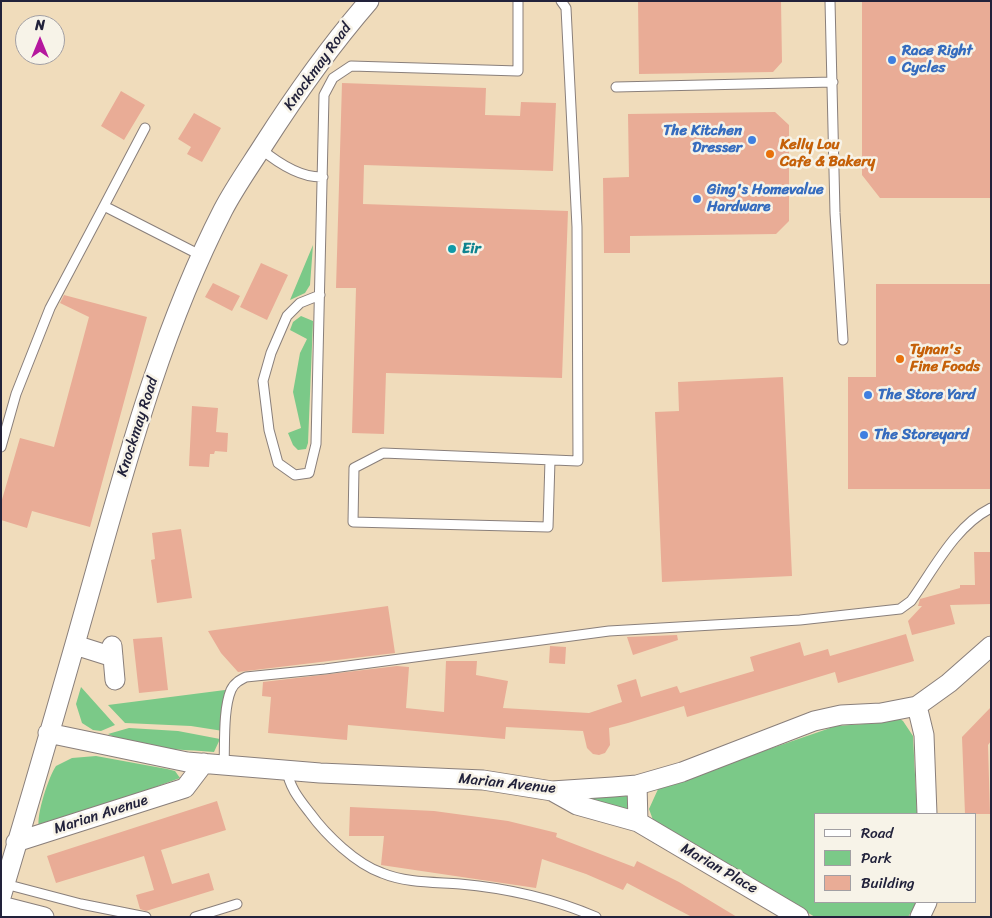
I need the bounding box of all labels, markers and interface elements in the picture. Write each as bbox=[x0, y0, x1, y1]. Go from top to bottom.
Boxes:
text: N bbox=[35, 13, 45, 38]
north arrow bbox=[15, 15, 65, 65]
street label: Knockmay Road bbox=[280, 20, 356, 114]
place label: Race Right Cycles bbox=[902, 42, 972, 77]
marker: Race Right Cycles bbox=[886, 54, 898, 66]
place label: The Kitchen Dresser bbox=[663, 122, 742, 157]
marker: The Kitchen Dresser bbox=[746, 134, 758, 146]
place label: Kelly Lou Cafe & Bakery bbox=[780, 136, 875, 171]
marker: Kelly Lou Cafe & Bakery bbox=[764, 148, 776, 160]
place label: Ging's Homevalue Hardware bbox=[707, 181, 824, 216]
marker: Ging's Homevalue Hardware bbox=[691, 193, 703, 205]
place label: Eir bbox=[462, 240, 481, 258]
marker: Eir bbox=[446, 243, 458, 255]
place label: Tynan's Fine Foods bbox=[910, 341, 980, 376]
marker: Tynan's Fine Foods bbox=[894, 353, 906, 365]
street label: Knockmay Road bbox=[113, 375, 163, 479]
place label: The Store Yard bbox=[878, 386, 975, 404]
marker: The Store Yard bbox=[862, 389, 874, 401]
place label: The Storeyard bbox=[874, 426, 969, 444]
marker: The Storeyard bbox=[858, 429, 870, 441]
street label: Marian Avenue bbox=[458, 770, 556, 798]
street label: Marian Avenue bbox=[52, 791, 150, 839]
legend bbox=[814, 813, 977, 903]
text: Road bbox=[861, 820, 893, 846]
street label: Marian Place bbox=[677, 840, 761, 898]
text: Park bbox=[861, 845, 892, 871]
text: Building bbox=[861, 870, 915, 896]

